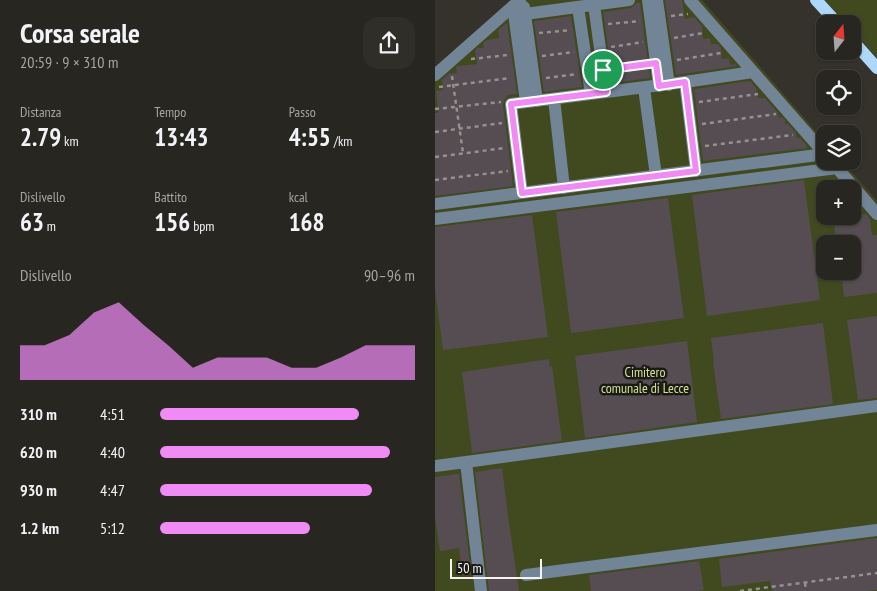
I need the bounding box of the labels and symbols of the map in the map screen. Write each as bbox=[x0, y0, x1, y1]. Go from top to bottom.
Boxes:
north arrow bbox=[816, 15, 861, 60]
pin bbox=[582, 49, 624, 91]
park label: Cimitero comunale di Lecce bbox=[601, 363, 689, 397]
scale bar bbox=[450, 556, 543, 579]

